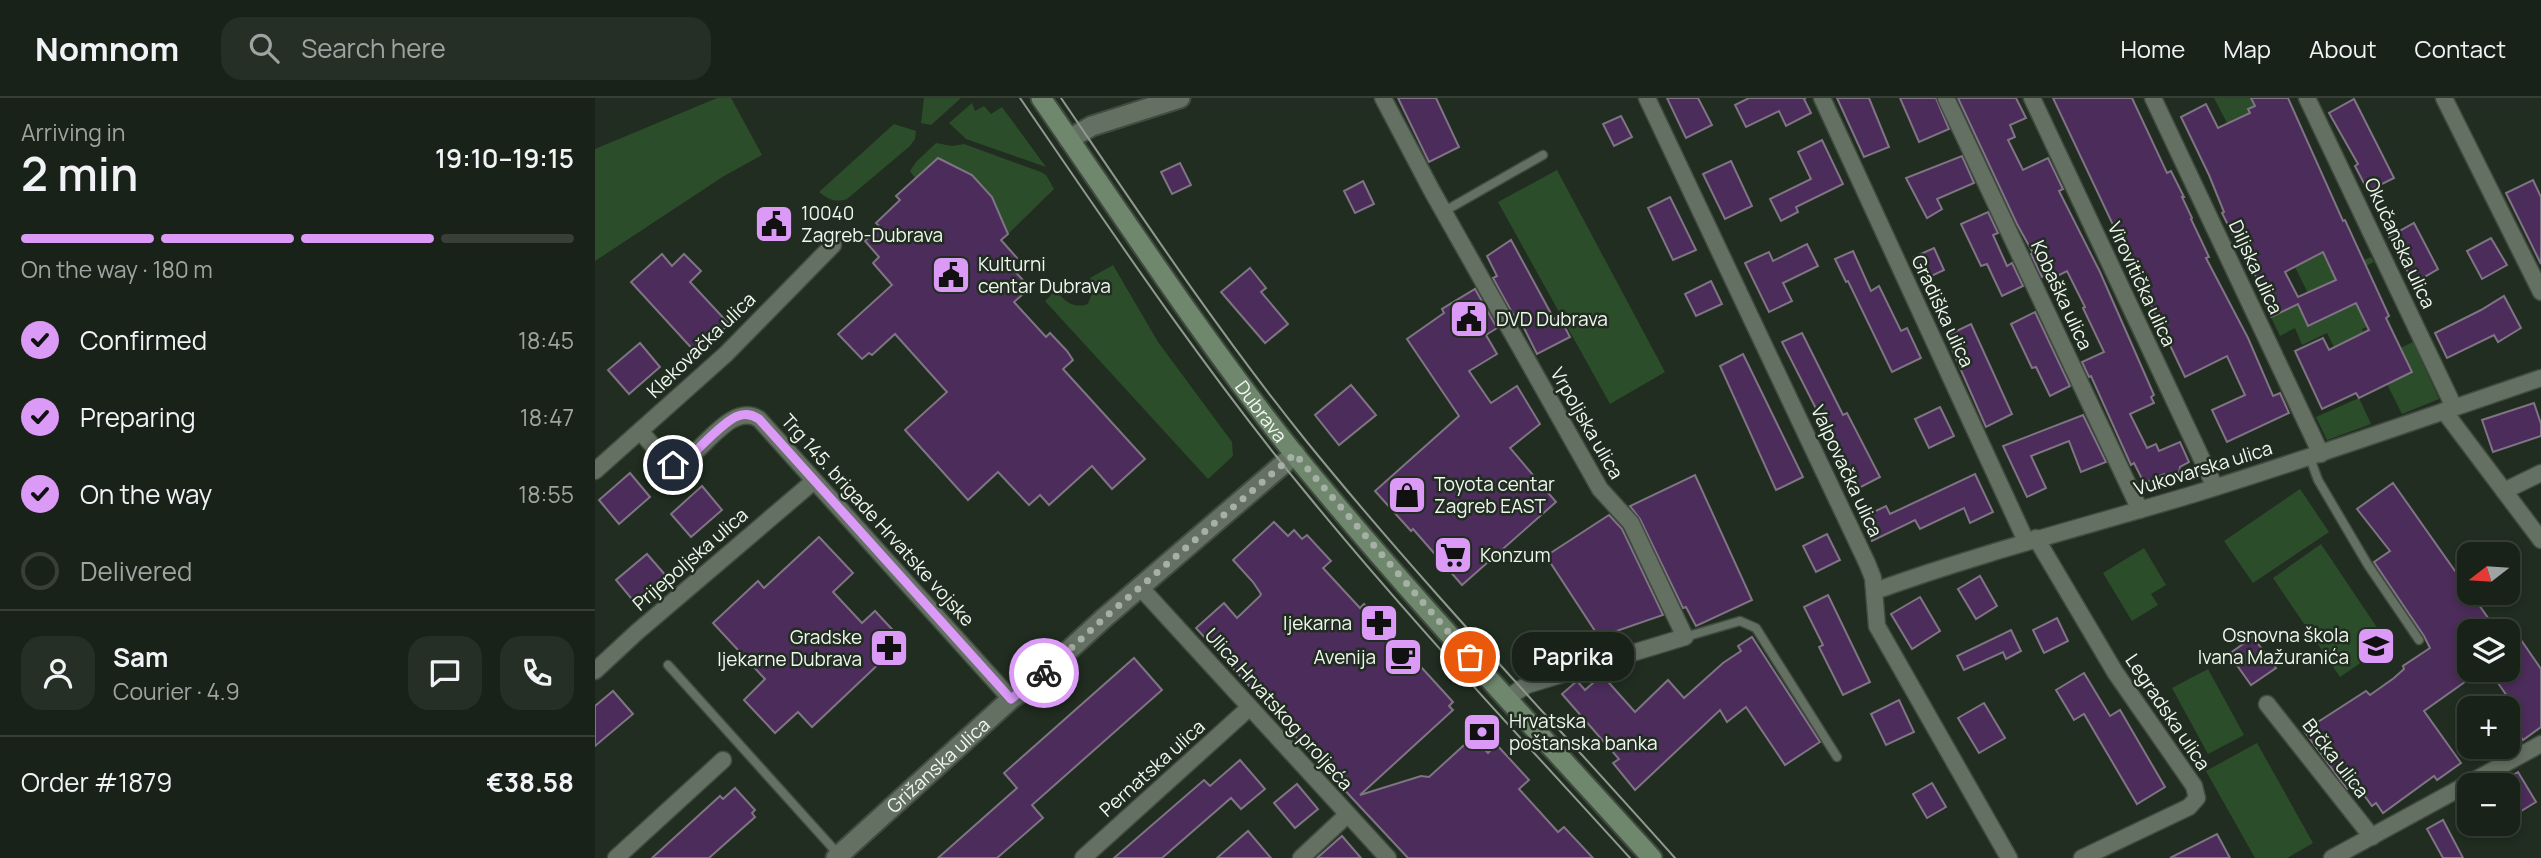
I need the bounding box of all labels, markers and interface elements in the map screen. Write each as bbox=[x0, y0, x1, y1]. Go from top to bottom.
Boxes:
search box bbox=[221, 17, 711, 80]
text: Nomnom bbox=[35, 26, 179, 71]
icon: search bbox=[245, 29, 283, 67]
text: Search here bbox=[301, 30, 446, 66]
text: Home bbox=[2120, 32, 2185, 65]
text: Map bbox=[2223, 32, 2271, 65]
text: About bbox=[2309, 32, 2377, 65]
text: Contact bbox=[2415, 32, 2506, 65]
text: Arriving in bbox=[21, 116, 126, 148]
text: 19:10–19:15 bbox=[435, 140, 574, 176]
text: 2 min bbox=[21, 142, 138, 205]
street label: Okučanska ulica bbox=[2358, 173, 2442, 313]
place label: 10040 Zagreb-Dubrava bbox=[801, 200, 943, 248]
public building icon: 10040 Zagreb-Dubrava bbox=[753, 203, 795, 245]
street label: Diljska ulica bbox=[2223, 216, 2289, 318]
street label: Virovitička ulica bbox=[2102, 217, 2182, 351]
street label: Kobaška ulica bbox=[2025, 236, 2099, 354]
place label: Kulturni centar Dubrava bbox=[978, 251, 1111, 299]
street label: Gradiška ulica bbox=[1906, 251, 1980, 371]
text: On the way · 180 m bbox=[21, 253, 213, 285]
public building icon: Kulturni centar Dubrava bbox=[930, 254, 972, 296]
street label: Klekovačka ulica bbox=[641, 286, 761, 404]
public building icon: DVD Dubrava bbox=[1448, 298, 1490, 340]
place label: DVD Dubrava bbox=[1496, 306, 1608, 332]
icon: check bbox=[21, 321, 59, 359]
text: Confirmed bbox=[80, 322, 207, 358]
text: 18:45 bbox=[518, 324, 574, 356]
street label: Vrpoljska ulica bbox=[1545, 362, 1629, 484]
street label: Dubrava bbox=[1229, 375, 1293, 448]
icon: check bbox=[21, 398, 59, 436]
text: Preparing bbox=[80, 399, 196, 435]
text: 18:47 bbox=[520, 401, 574, 433]
street label: Valpovačka ulica bbox=[1805, 401, 1889, 541]
street label: Trg 145. brigade Hrvatske vojske bbox=[776, 408, 980, 632]
pin bbox=[643, 435, 703, 495]
street label: Vukovarska ulica bbox=[2131, 435, 2275, 501]
icon: home bbox=[654, 446, 692, 484]
place label: Toyota centar Zagreb EAST bbox=[1434, 471, 1555, 519]
shop icon: Toyota centar Zagreb EAST bbox=[1386, 474, 1428, 516]
icon: check bbox=[21, 475, 59, 513]
text: On the way bbox=[80, 476, 212, 512]
text: 18:55 bbox=[518, 478, 574, 510]
street label: Prijepoljska ulica bbox=[627, 502, 753, 616]
supermarket icon: Konzum bbox=[1432, 534, 1474, 576]
place label: Konzum bbox=[1480, 542, 1551, 568]
north arrow bbox=[2457, 542, 2520, 606]
map controls bbox=[2457, 542, 2520, 836]
text: Delivered bbox=[80, 553, 192, 589]
pharmacy icon: ljekarna bbox=[1358, 602, 1400, 644]
place label: ljekarna bbox=[1283, 610, 1352, 636]
button: layers bbox=[2457, 619, 2520, 682]
street label: Ulica Hrvatskog proljeća bbox=[1199, 622, 1359, 796]
place label: Osnovna škola Ivana Mažuranića bbox=[2198, 622, 2349, 670]
place label: Gradske ljekarne Dubrava bbox=[717, 624, 862, 672]
school or university icon: Osnovna škola Ivana Mažuranića bbox=[2355, 625, 2397, 667]
pharmacy icon: Gradske ljekarne Dubrava bbox=[868, 627, 910, 669]
pin bbox=[1440, 627, 1500, 687]
callout: Paprika bbox=[1512, 632, 1635, 682]
button: person bbox=[21, 636, 95, 710]
button: chat bbox=[408, 636, 482, 710]
button: phone bbox=[500, 636, 574, 710]
cafe icon: Avenija bbox=[1382, 636, 1424, 678]
courier bbox=[1009, 638, 1079, 708]
icon: bag bbox=[1451, 638, 1489, 676]
text: Sam bbox=[113, 639, 168, 675]
text: Paprika bbox=[1532, 640, 1614, 672]
place label: Avenija bbox=[1314, 644, 1376, 670]
street label: Legradska ulica bbox=[2119, 649, 2217, 775]
icon: bike bbox=[1025, 654, 1063, 692]
text: Courier · 4.9 bbox=[113, 675, 240, 707]
button: + bbox=[2457, 696, 2520, 759]
place label: Hrvatska poštanska banka bbox=[1509, 708, 1658, 756]
bank icon: Hrvatska poštanska banka bbox=[1461, 711, 1503, 753]
street label: Grižanska ulica bbox=[881, 712, 995, 819]
street label: Brčka ulica bbox=[2297, 713, 2375, 803]
street label: Pernatska ulica bbox=[1094, 714, 1210, 822]
text: Order #1879 bbox=[21, 764, 172, 800]
text: €38.58 bbox=[486, 764, 574, 800]
button: − bbox=[2457, 773, 2520, 836]

